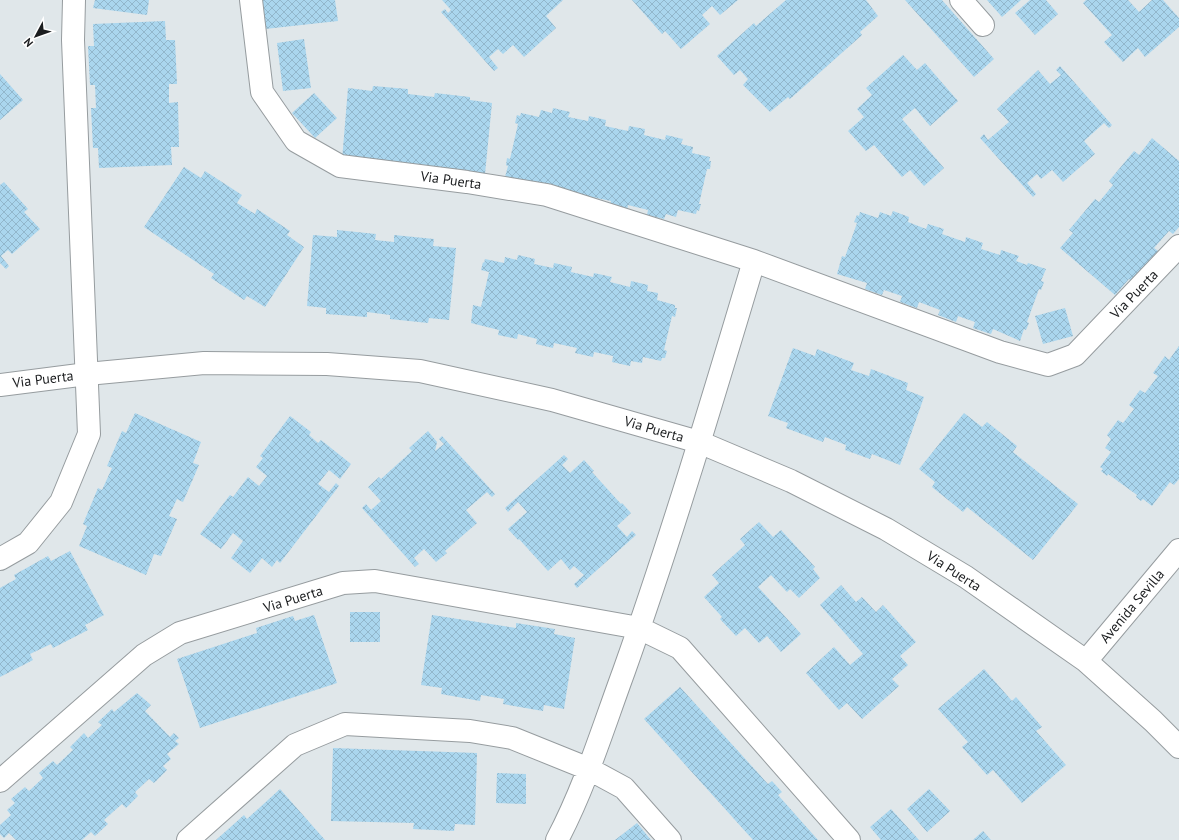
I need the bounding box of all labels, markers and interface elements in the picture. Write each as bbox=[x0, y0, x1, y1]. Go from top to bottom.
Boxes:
north arrow bbox=[16, 16, 56, 56]
text: N bbox=[21, 35, 36, 50]
street label: Via Puerta bbox=[418, 167, 483, 193]
street label: Via Puerta bbox=[1106, 266, 1162, 323]
street label: Via Puerta bbox=[11, 366, 75, 392]
street label: Via Puerta bbox=[621, 412, 686, 446]
street label: Via Puerta bbox=[923, 546, 985, 595]
street label: Avenida Sevilla bbox=[1096, 565, 1168, 647]
street label: Via Puerta bbox=[260, 581, 325, 617]

